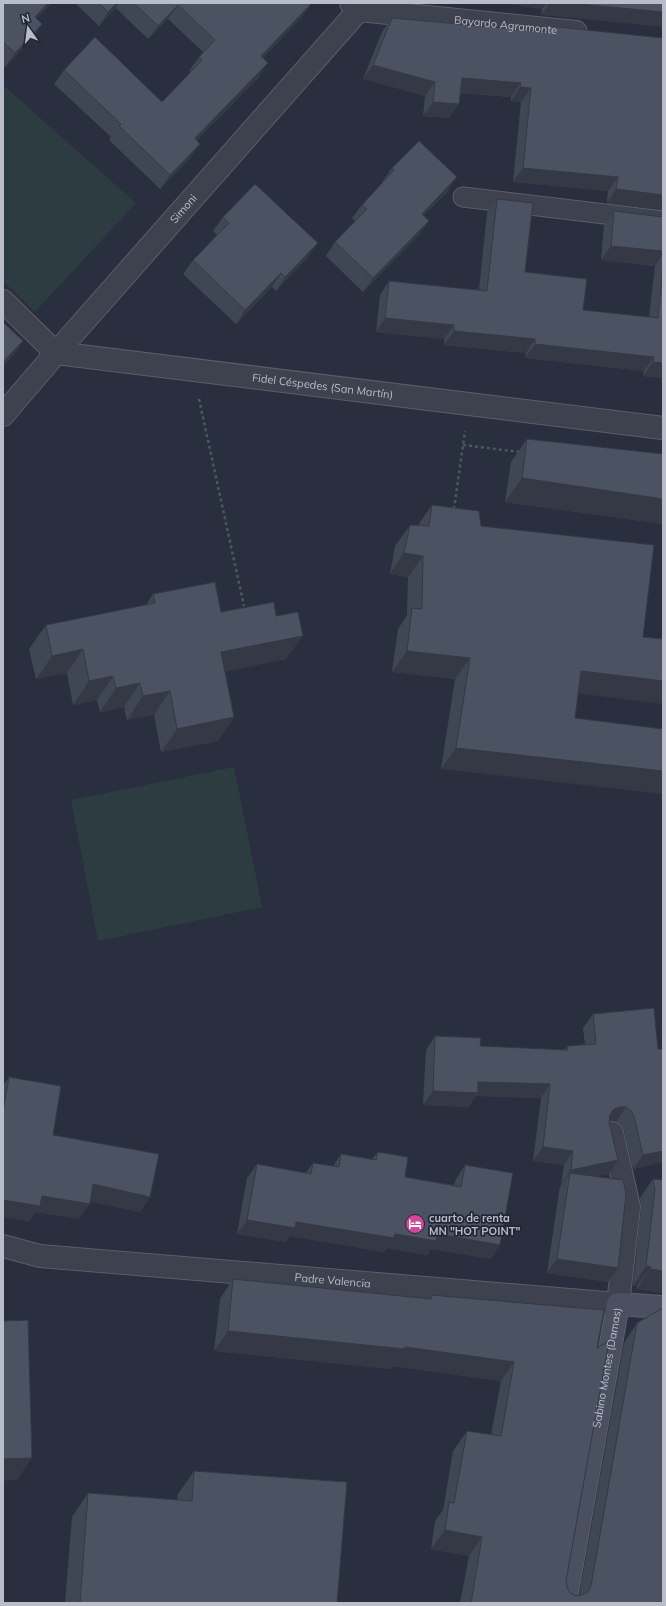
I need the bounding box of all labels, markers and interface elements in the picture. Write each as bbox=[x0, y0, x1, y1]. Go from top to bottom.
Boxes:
north arrow bbox=[8, 8, 48, 48]
text: N bbox=[20, 10, 31, 26]
street label: Bayardo Agramonte bbox=[453, 13, 558, 37]
street label: Simoni bbox=[167, 191, 200, 226]
street label: Fidel Céspedes (San Martín) bbox=[251, 370, 394, 402]
place label: cuarto de renta MN "HOT POINT" bbox=[429, 1211, 521, 1238]
hotel icon: cuarto de renta MN "HOT POINT" bbox=[404, 1213, 426, 1235]
street label: Padre Valencia bbox=[294, 1270, 371, 1290]
street label: Sabino Montes (Damas) bbox=[589, 1306, 624, 1429]

